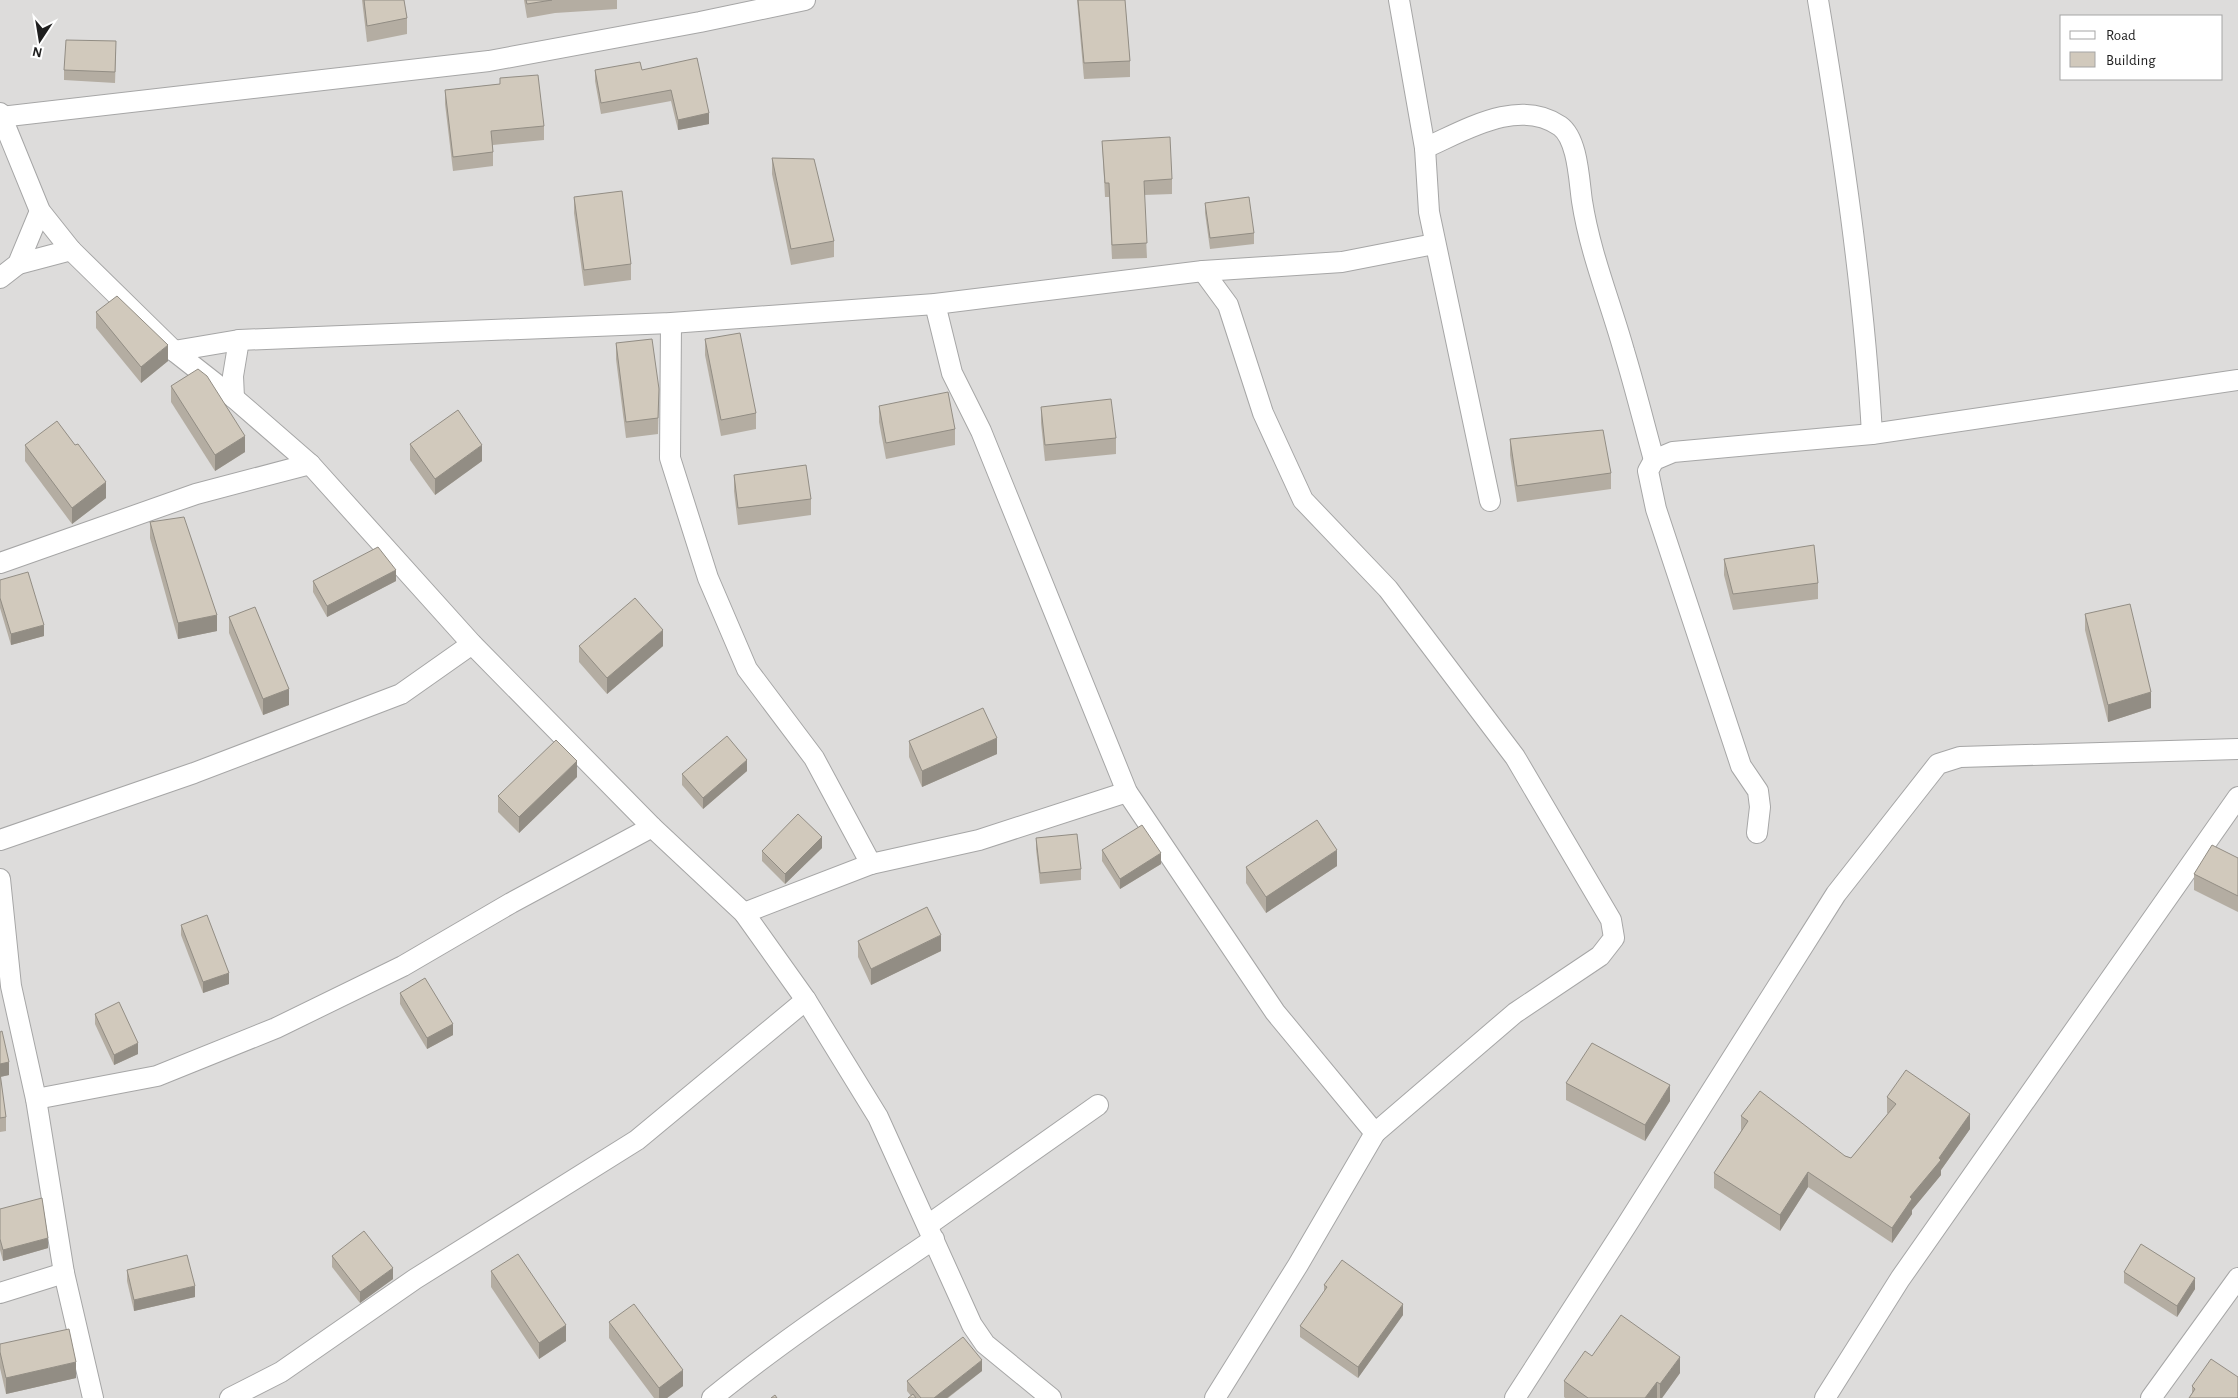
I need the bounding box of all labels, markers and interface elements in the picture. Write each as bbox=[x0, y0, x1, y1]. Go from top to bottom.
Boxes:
north arrow bbox=[15, 15, 65, 65]
legend bbox=[2060, 15, 2223, 80]
text: Road bbox=[2106, 28, 2136, 43]
text: N bbox=[31, 44, 44, 60]
text: Building bbox=[2106, 53, 2156, 68]

